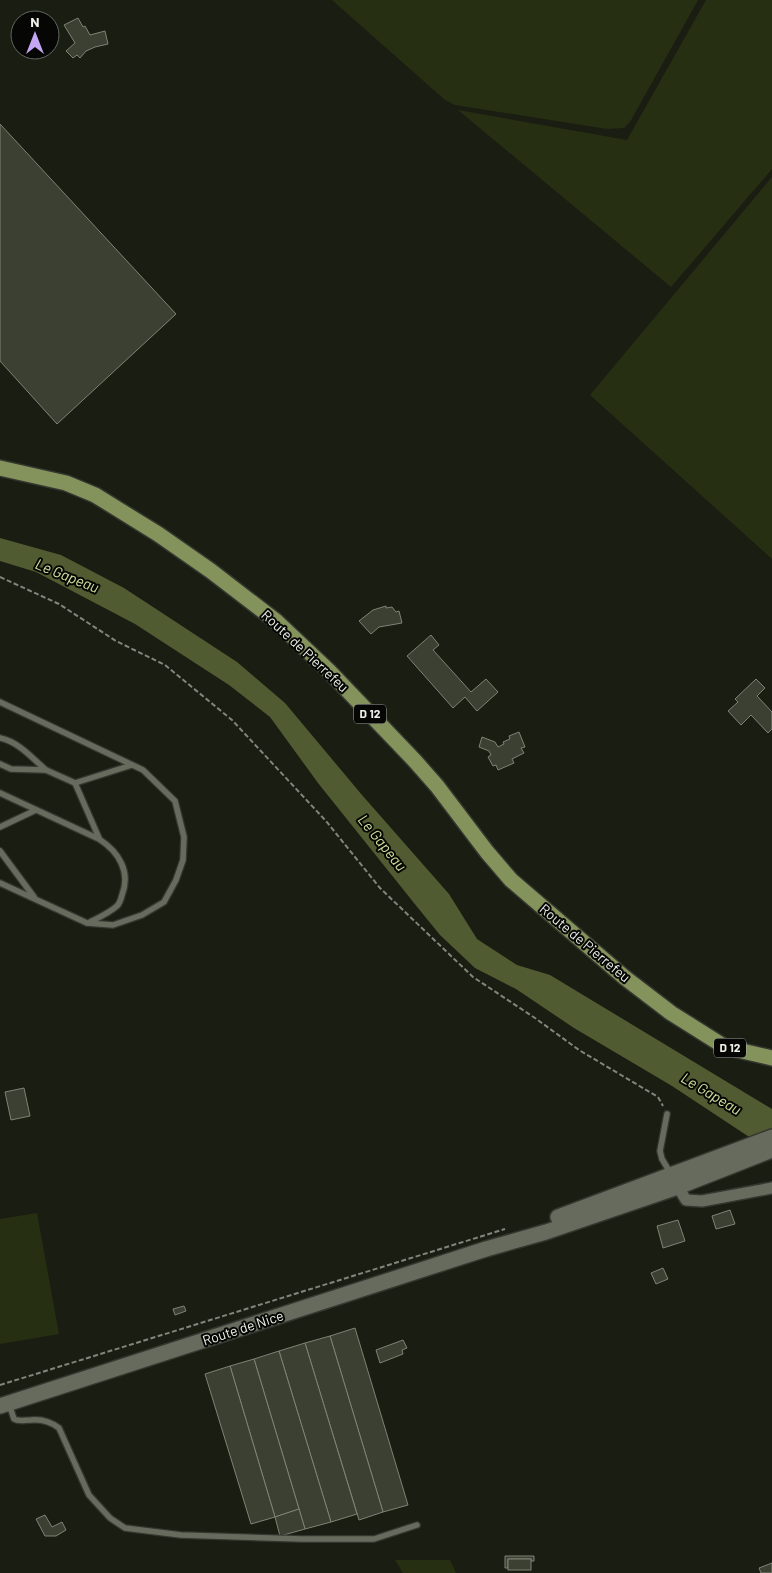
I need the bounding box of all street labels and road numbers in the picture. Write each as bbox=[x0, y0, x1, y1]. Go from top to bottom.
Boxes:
street label: Route de Pierrefeu bbox=[258, 606, 352, 695]
road number: D 12 bbox=[354, 704, 386, 724]
street label: Route de Pierrefeu bbox=[537, 900, 634, 985]
road number: D 12 bbox=[714, 1038, 746, 1058]
street label: Route de Nice bbox=[200, 1306, 286, 1349]

